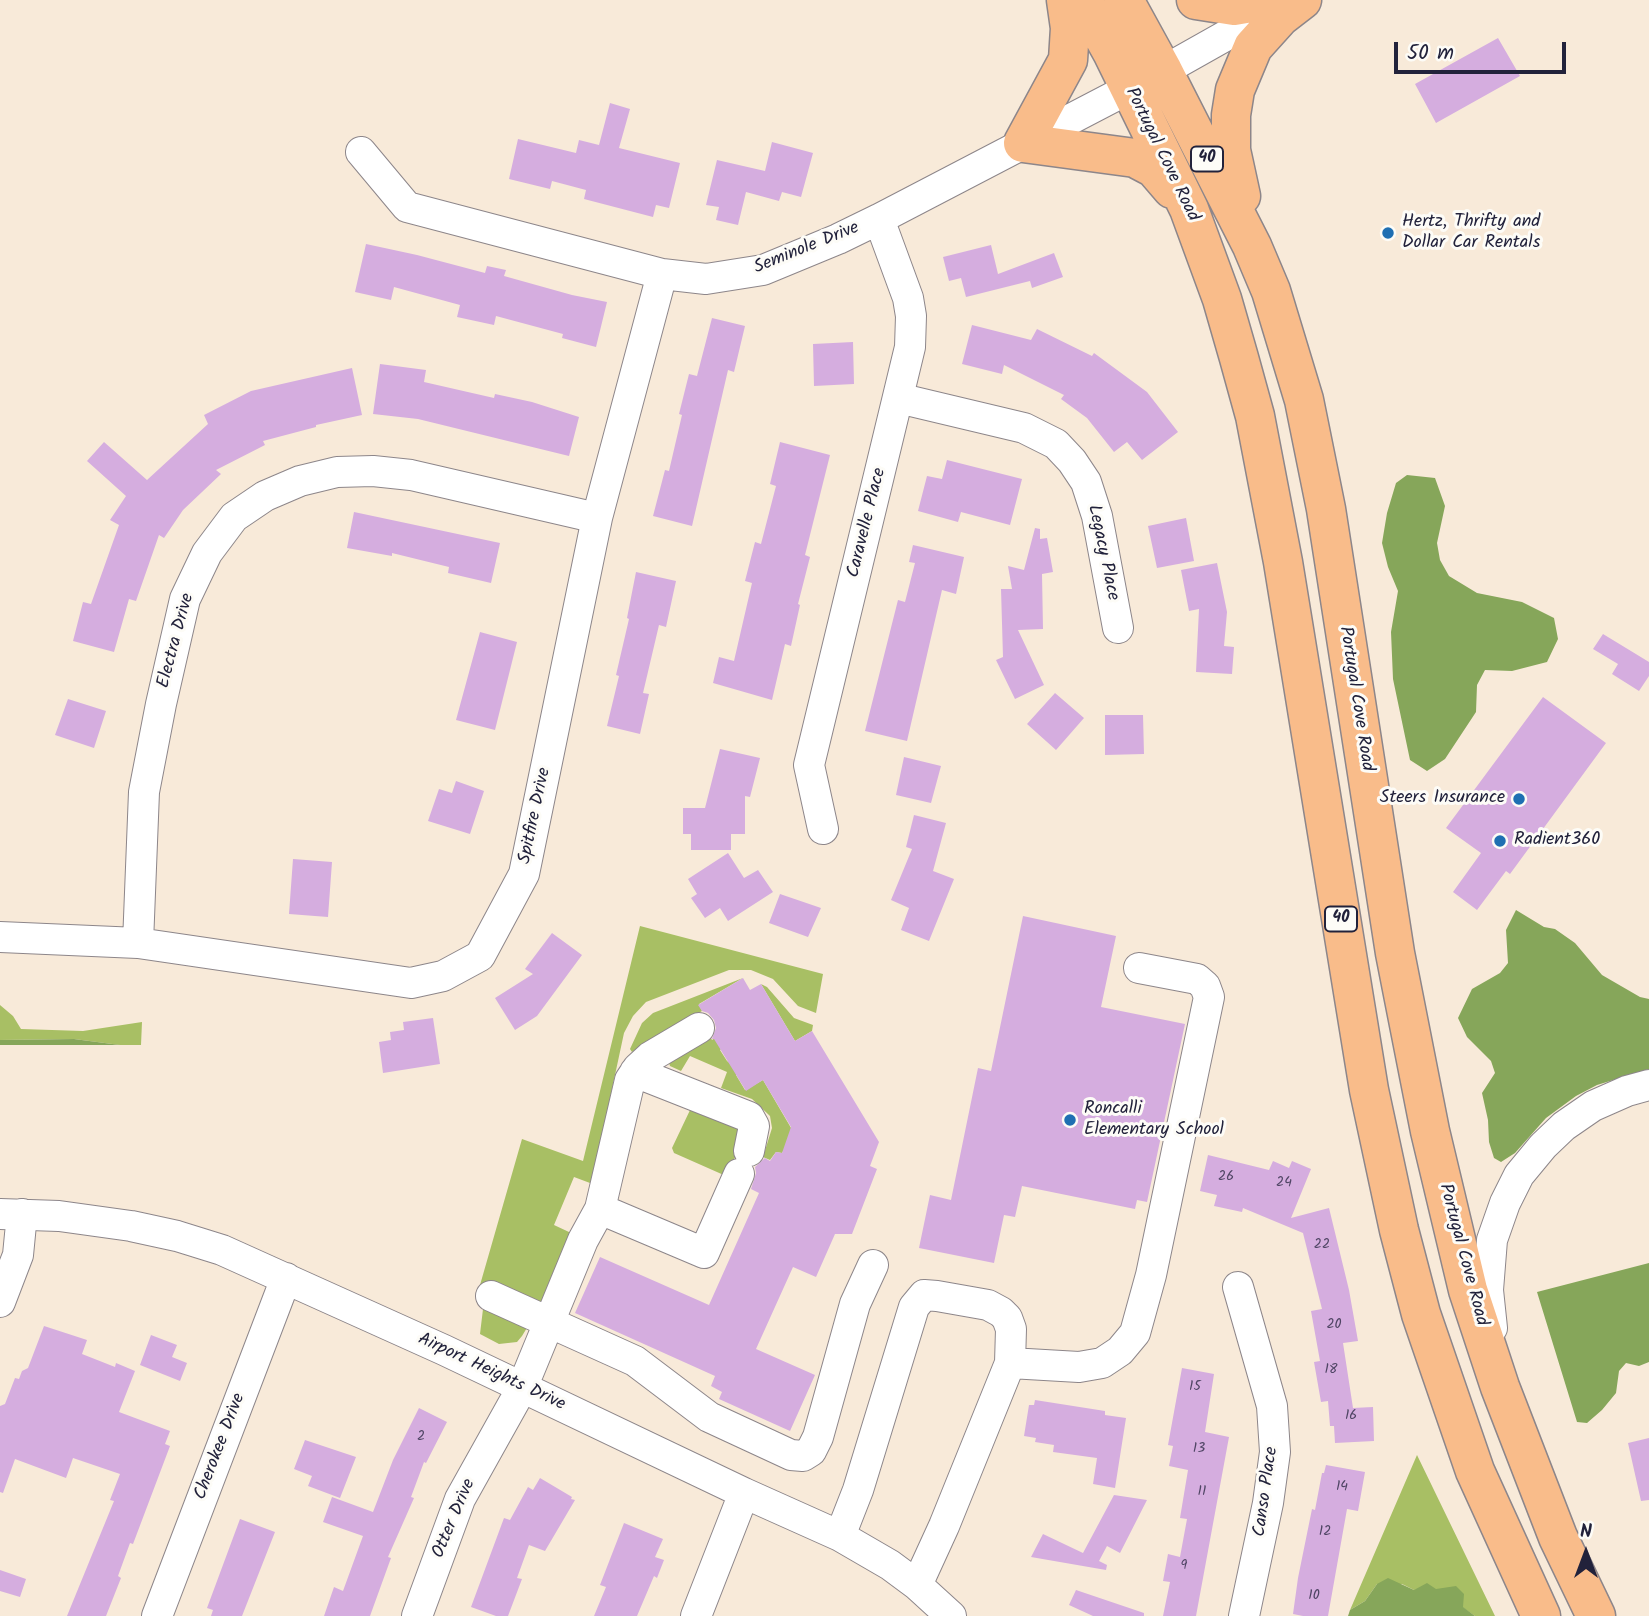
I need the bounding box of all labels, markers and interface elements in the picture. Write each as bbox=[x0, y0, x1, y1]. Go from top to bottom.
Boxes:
scale bar bbox=[1397, 28, 1568, 72]
text: 50 m bbox=[1407, 37, 1454, 70]
street label: Portugal Cove Road bbox=[1119, 85, 1203, 225]
road number: 40 bbox=[1191, 146, 1223, 172]
place label: Hertz, Thrifty and Dollar Car Rentals bbox=[1402, 212, 1540, 255]
street label: Seminole Drive bbox=[751, 218, 863, 280]
marker: Hertz, Thrifty and Dollar Car Rentals bbox=[1380, 225, 1396, 241]
street label: Caravelle Place bbox=[844, 466, 892, 580]
street label: Legacy Place bbox=[1081, 503, 1123, 603]
street label: Electra Drive bbox=[154, 591, 200, 691]
street label: Portugal Cove Road bbox=[1333, 625, 1377, 773]
street label: Spitfire Drive bbox=[515, 766, 557, 866]
place label: Steers Insurance bbox=[1380, 788, 1505, 810]
marker: Steers Insurance bbox=[1511, 791, 1527, 807]
place label: Radient360 bbox=[1514, 830, 1600, 852]
marker: Radient360 bbox=[1492, 833, 1508, 849]
road number: 40 bbox=[1325, 906, 1357, 931]
place label: Roncalli Elementary School bbox=[1084, 1099, 1224, 1142]
marker: Roncalli Elementary School bbox=[1062, 1112, 1078, 1128]
house number: 26 bbox=[1218, 1170, 1234, 1186]
house number: 24 bbox=[1276, 1176, 1292, 1192]
street label: Portugal Cove Road bbox=[1433, 1182, 1491, 1328]
house number: 22 bbox=[1314, 1238, 1330, 1254]
house number: 20 bbox=[1326, 1318, 1342, 1334]
street label: Airport Heights Drive bbox=[414, 1329, 568, 1417]
house number: 18 bbox=[1325, 1363, 1337, 1379]
house number: 15 bbox=[1189, 1380, 1201, 1396]
street label: Cherokee Drive bbox=[191, 1391, 251, 1503]
house number: 16 bbox=[1345, 1409, 1357, 1425]
house number: 2 bbox=[417, 1430, 425, 1446]
house number: 13 bbox=[1193, 1442, 1205, 1458]
street label: Canso Place bbox=[1250, 1446, 1284, 1538]
street label: Otter Drive bbox=[429, 1476, 481, 1562]
house number: 14 bbox=[1336, 1480, 1348, 1496]
house number: 11 bbox=[1198, 1485, 1206, 1501]
text: N bbox=[1580, 1517, 1592, 1547]
north arrow bbox=[1551, 1518, 1621, 1588]
house number: 12 bbox=[1319, 1525, 1331, 1541]
house number: 9 bbox=[1181, 1559, 1187, 1575]
house number: 10 bbox=[1308, 1589, 1320, 1605]

